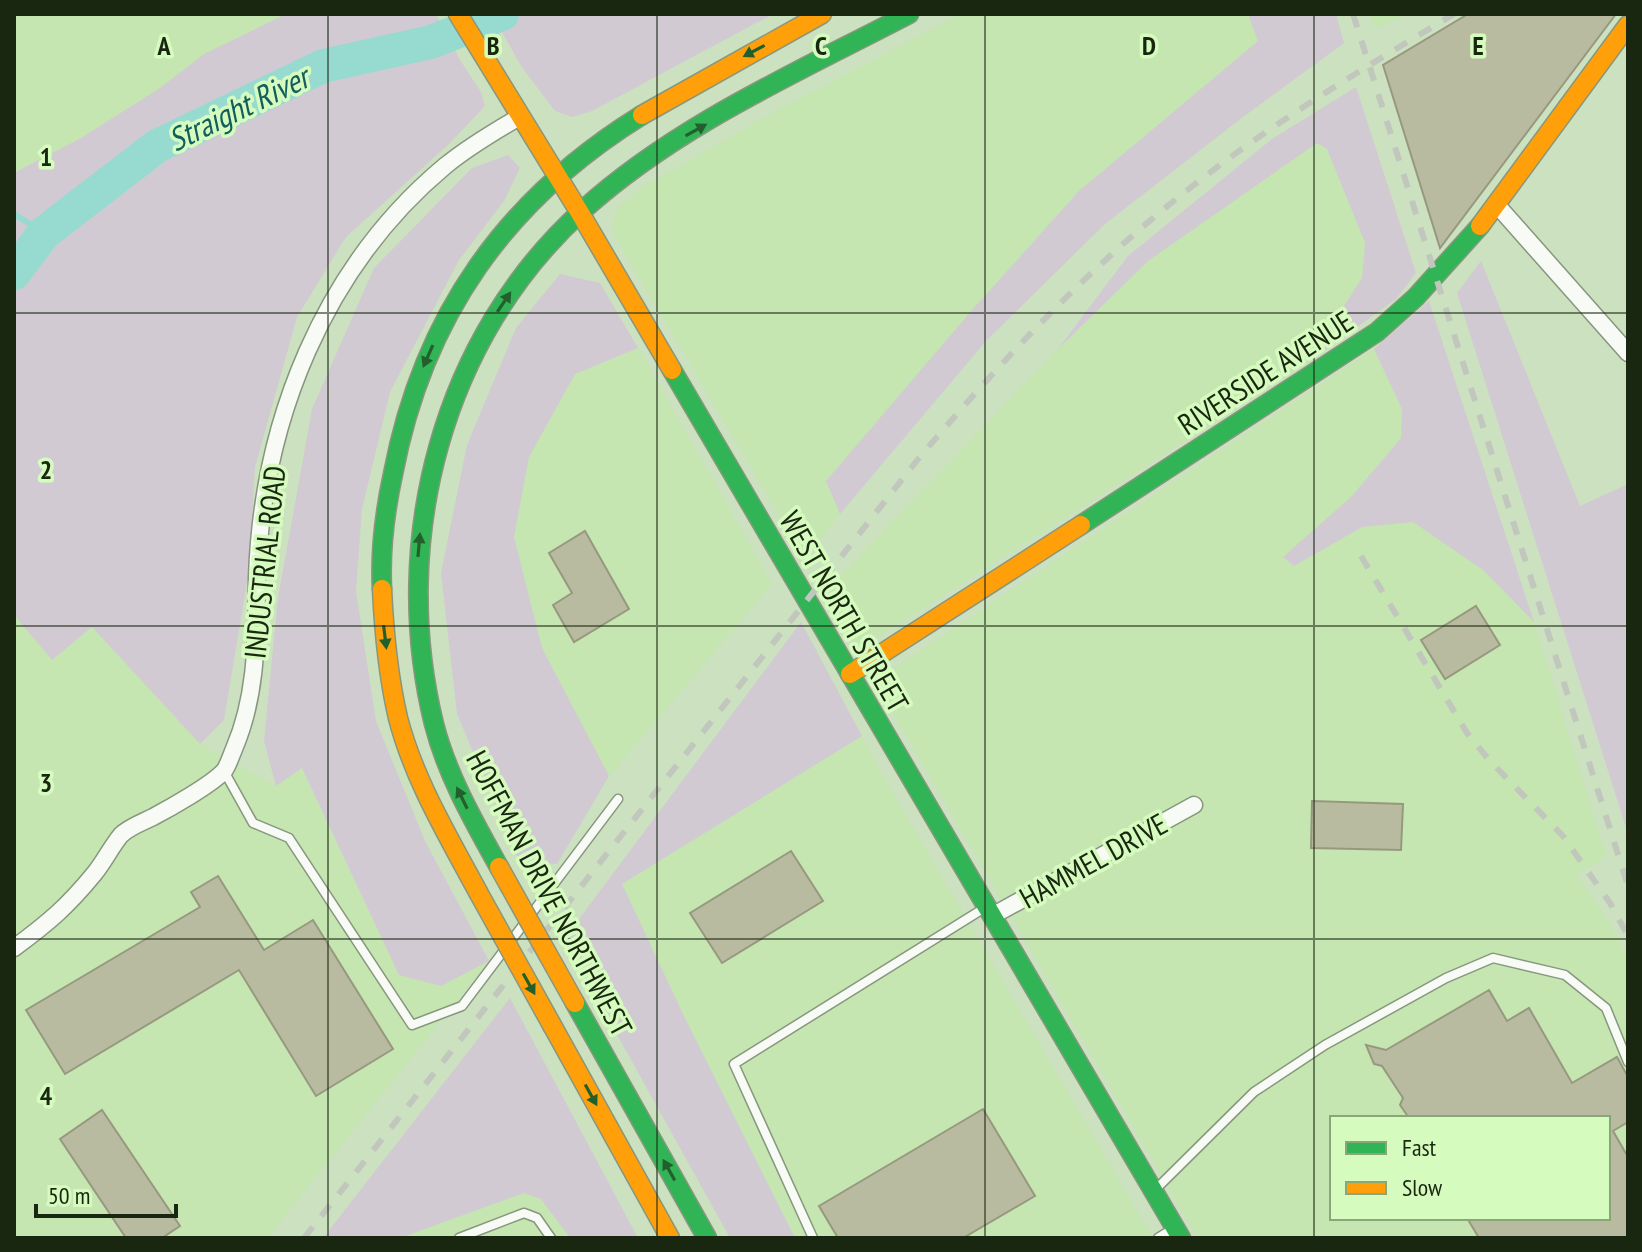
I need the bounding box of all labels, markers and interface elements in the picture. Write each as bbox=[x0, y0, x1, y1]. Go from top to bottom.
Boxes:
text: A bbox=[156, 29, 171, 62]
text: B bbox=[487, 29, 500, 62]
text: C bbox=[815, 29, 827, 62]
text: D bbox=[1142, 29, 1156, 62]
text: E bbox=[1472, 29, 1484, 62]
one-way arrow bbox=[742, 44, 765, 58]
water label: Straight River bbox=[161, 54, 319, 160]
one-way arrow bbox=[685, 123, 707, 137]
text: 1 bbox=[40, 140, 52, 173]
one-way arrow bbox=[496, 291, 511, 313]
street label: RIVERSIDE AVENUE bbox=[1170, 301, 1360, 443]
one-way arrow bbox=[422, 344, 435, 367]
text: 2 bbox=[40, 453, 52, 486]
street label: INDUSTRIAL ROAD bbox=[234, 464, 294, 660]
street label: WEST NORTH STREET bbox=[772, 503, 918, 719]
one-way arrow bbox=[413, 532, 426, 557]
one-way arrow bbox=[378, 625, 391, 650]
street label: HOFFMAN DRIVE NORTHWEST bbox=[458, 744, 642, 1042]
text: 3 bbox=[40, 766, 52, 799]
one-way arrow bbox=[455, 786, 469, 810]
street label: HAMMEL DRIVE bbox=[1012, 803, 1174, 917]
one-way arrow bbox=[522, 973, 536, 995]
text: 4 bbox=[40, 1079, 53, 1112]
one-way arrow bbox=[584, 1084, 598, 1107]
legend bbox=[1330, 1116, 1610, 1220]
text: Fast bbox=[1402, 1132, 1437, 1163]
one-way arrow bbox=[662, 1159, 676, 1181]
scale bar bbox=[36, 1168, 176, 1218]
text: Slow bbox=[1402, 1172, 1443, 1203]
text: 50 m bbox=[48, 1180, 90, 1211]

